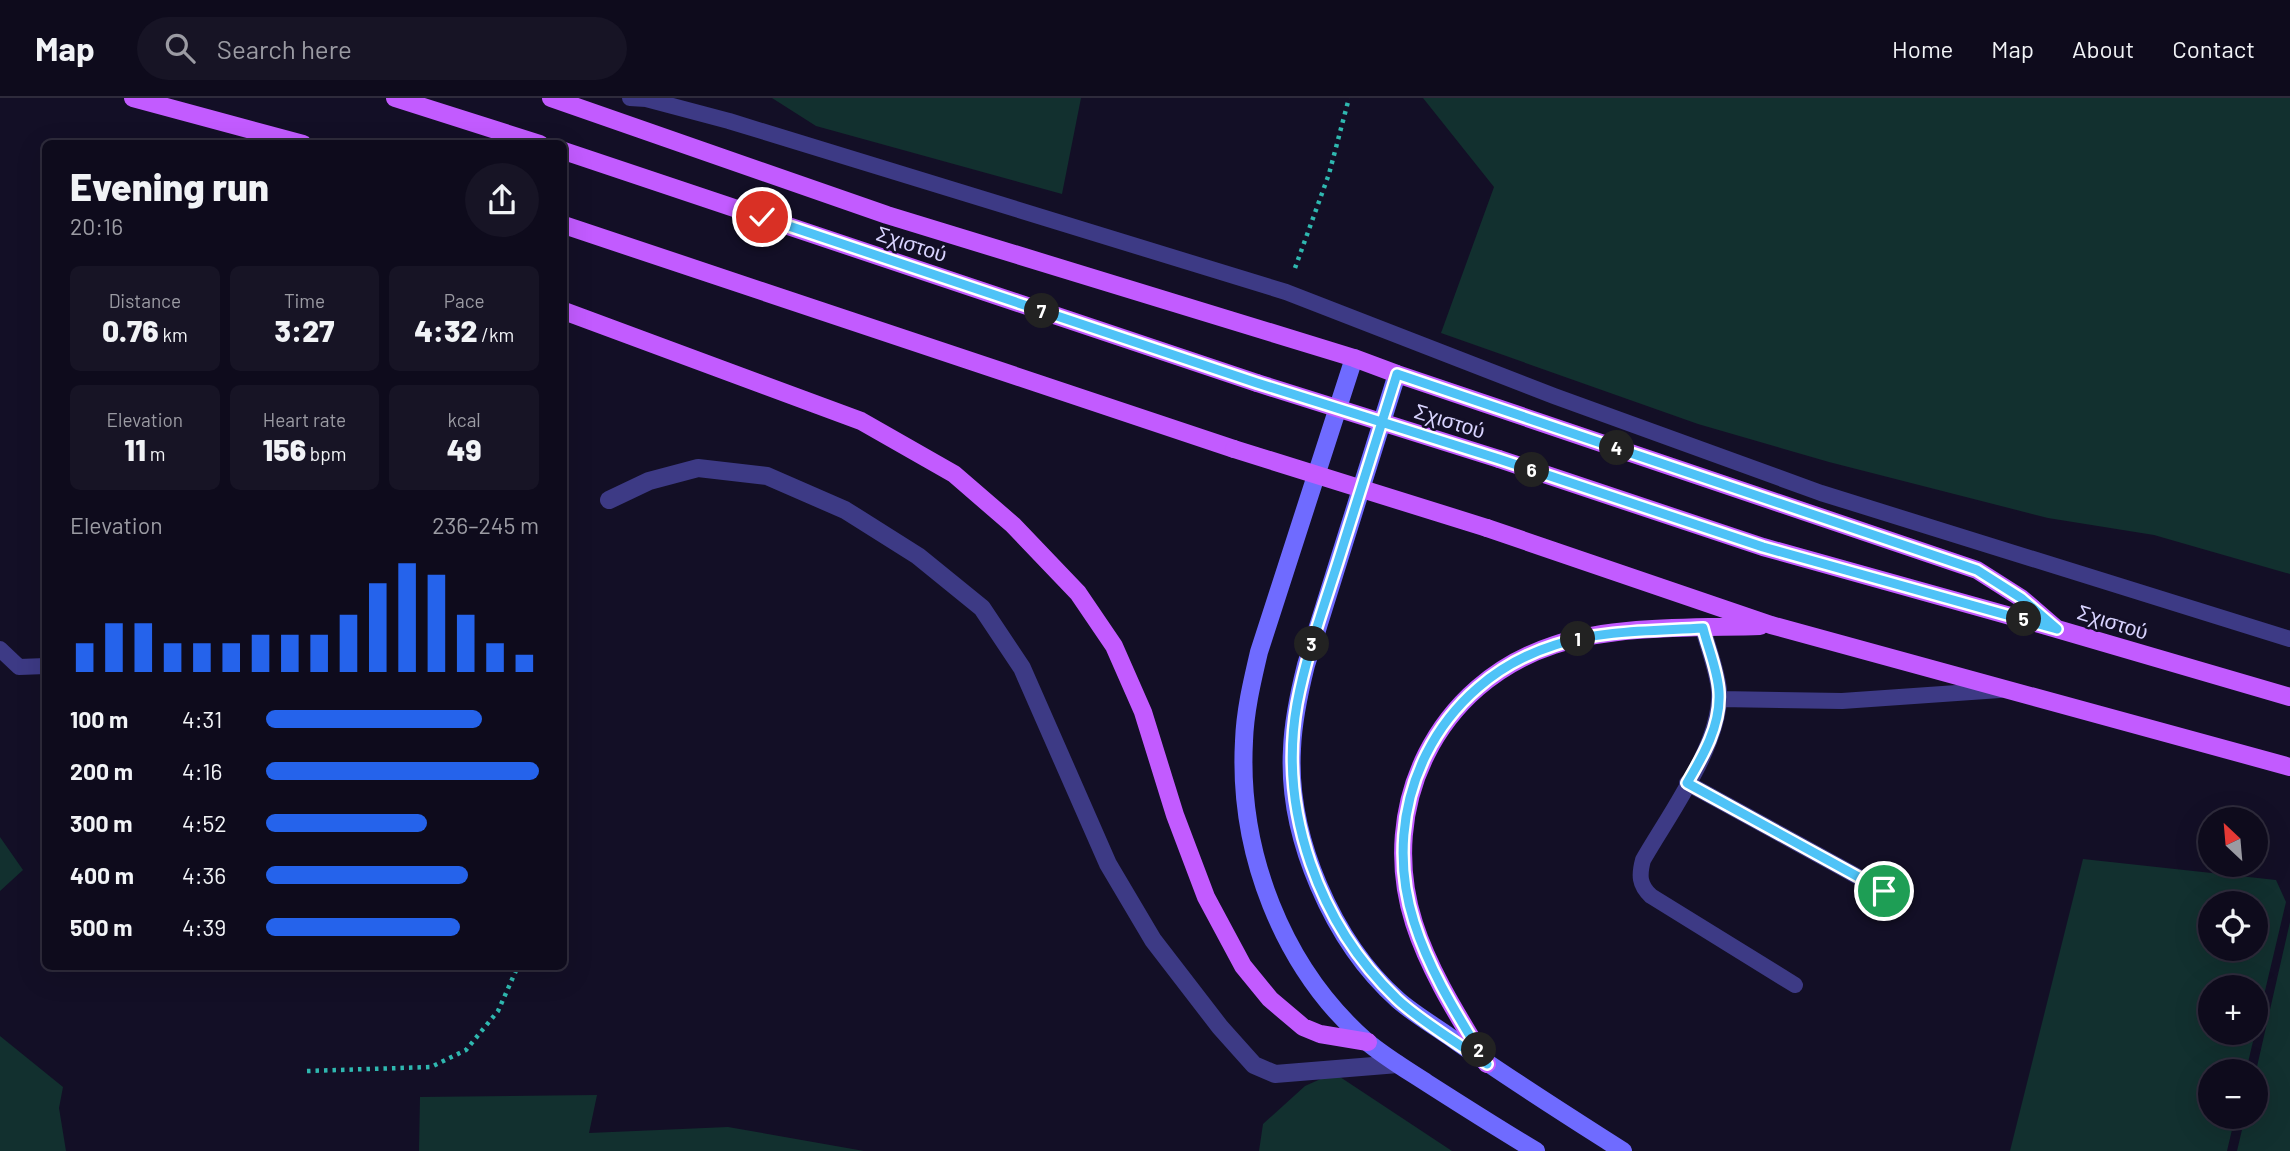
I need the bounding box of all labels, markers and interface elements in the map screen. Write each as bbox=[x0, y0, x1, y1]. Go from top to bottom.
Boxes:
search box bbox=[137, 17, 627, 80]
text: Map bbox=[35, 28, 95, 68]
icon: search bbox=[161, 29, 199, 67]
text: Search here bbox=[217, 33, 352, 64]
text: Home bbox=[1892, 34, 1953, 63]
text: Map bbox=[1991, 34, 2034, 63]
text: About bbox=[2072, 34, 2134, 63]
text: Contact bbox=[2172, 34, 2255, 63]
text: Evening run bbox=[70, 163, 269, 209]
button: share bbox=[465, 163, 539, 237]
pin bbox=[732, 187, 792, 247]
icon: check bbox=[743, 198, 781, 236]
text: 20:16 bbox=[70, 212, 123, 240]
street label: Σχιστού bbox=[874, 220, 950, 266]
text: Distance bbox=[109, 289, 181, 312]
text: Time bbox=[284, 289, 325, 312]
text: Pace bbox=[444, 289, 485, 312]
pin: 7 bbox=[1024, 294, 1060, 328]
text: 7 bbox=[1037, 299, 1046, 322]
text: 0.76 bbox=[102, 312, 159, 348]
text: 3:27 bbox=[275, 312, 334, 348]
text: 4:32 bbox=[414, 312, 478, 348]
text: km bbox=[159, 323, 188, 346]
text: /km bbox=[478, 323, 514, 346]
street label: Σχιστού bbox=[1412, 397, 1488, 443]
text: Elevation bbox=[107, 408, 183, 431]
text: Heart rate bbox=[263, 408, 346, 431]
text: kcal bbox=[448, 408, 481, 431]
pin: 4 bbox=[1600, 430, 1634, 466]
text: 11 bbox=[124, 431, 146, 467]
text: 156 bbox=[263, 431, 306, 467]
text: 49 bbox=[447, 431, 482, 467]
text: 4 bbox=[1611, 436, 1622, 459]
text: m bbox=[146, 442, 165, 465]
text: bpm bbox=[306, 442, 346, 465]
pin: 6 bbox=[1514, 452, 1550, 488]
text: 6 bbox=[1526, 458, 1537, 481]
text: Elevation bbox=[70, 511, 163, 539]
text: 236–245 m bbox=[432, 511, 539, 539]
street label: Σχιστού bbox=[2075, 598, 2151, 644]
pin: 5 bbox=[2007, 602, 2042, 636]
text: 5 bbox=[2018, 607, 2029, 630]
pin: 1 bbox=[1560, 622, 1596, 656]
pin: 3 bbox=[1294, 626, 1330, 662]
text: 1 bbox=[1574, 627, 1581, 650]
text: 3 bbox=[1306, 632, 1317, 655]
text: 100 m bbox=[70, 705, 128, 733]
text: 4:31 bbox=[182, 705, 222, 733]
text: 200 m bbox=[70, 757, 133, 785]
text: 4:16 bbox=[182, 757, 222, 785]
north arrow bbox=[2198, 807, 2268, 877]
map controls bbox=[2198, 807, 2268, 1129]
text: 300 m bbox=[70, 809, 132, 837]
text: 4:52 bbox=[182, 809, 227, 837]
text: 400 m bbox=[70, 861, 134, 889]
text: 4:36 bbox=[182, 861, 226, 889]
pin bbox=[1854, 861, 1914, 921]
icon: arrive bbox=[1865, 872, 1903, 910]
button: locate bbox=[2198, 891, 2268, 961]
text: 500 m bbox=[70, 913, 132, 941]
text: 4:39 bbox=[182, 913, 226, 941]
button: + bbox=[2198, 975, 2268, 1045]
pin: 2 bbox=[1462, 1032, 1496, 1068]
text: 2 bbox=[1473, 1038, 1484, 1061]
button: − bbox=[2198, 1059, 2268, 1129]

